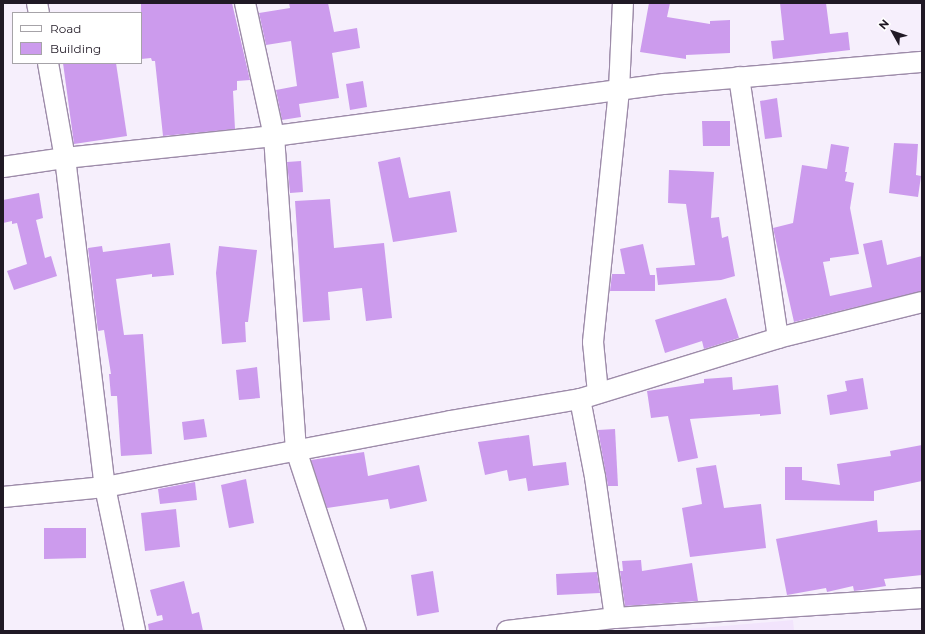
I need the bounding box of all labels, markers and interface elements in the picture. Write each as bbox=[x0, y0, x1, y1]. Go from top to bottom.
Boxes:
legend bbox=[12, 12, 142, 64]
north arrow bbox=[873, 12, 913, 52]
text: N bbox=[876, 16, 892, 32]
text: Road bbox=[50, 21, 81, 36]
text: Building bbox=[50, 41, 101, 56]

